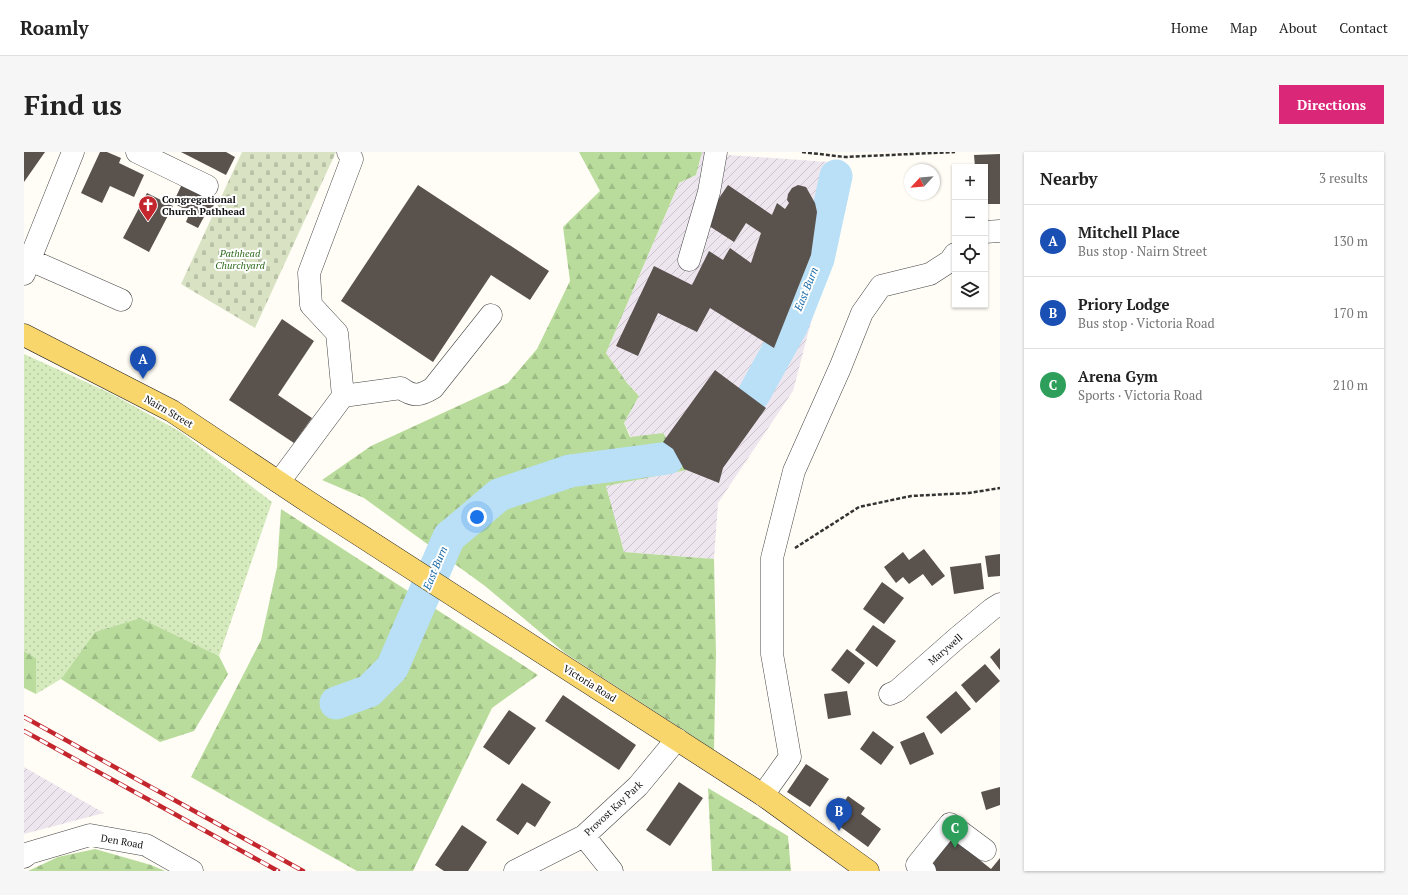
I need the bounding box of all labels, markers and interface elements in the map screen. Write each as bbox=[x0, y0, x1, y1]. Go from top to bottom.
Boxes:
text: Roamly bbox=[20, 15, 89, 40]
text: Home bbox=[1171, 18, 1208, 37]
text: Map bbox=[1230, 18, 1257, 37]
text: About bbox=[1279, 18, 1317, 37]
text: Contact bbox=[1339, 18, 1388, 37]
button: Directions bbox=[1279, 85, 1384, 124]
text: Find us bbox=[24, 86, 122, 123]
north arrow bbox=[904, 164, 940, 200]
map controls bbox=[952, 164, 988, 308]
button: + bbox=[952, 164, 988, 200]
text: Nearby bbox=[1040, 167, 1098, 190]
text: 3 results bbox=[1319, 169, 1368, 187]
place label: Congregational Church Pathhead bbox=[162, 193, 245, 218]
church icon: Congregational Church Pathhead bbox=[137, 194, 159, 222]
button: − bbox=[952, 200, 988, 236]
text: Mitchell Place bbox=[1078, 222, 1180, 242]
text: A bbox=[1048, 232, 1058, 250]
text: 130 m bbox=[1333, 232, 1368, 250]
button: locate bbox=[952, 236, 988, 272]
text: Bus stop · Nairn Street bbox=[1078, 242, 1207, 260]
park label: Pathhead Churchyard bbox=[215, 247, 266, 272]
water label: East Burn bbox=[791, 265, 821, 314]
button: layers bbox=[952, 272, 988, 308]
text: Priory Lodge bbox=[1078, 294, 1170, 314]
text: B bbox=[1049, 304, 1057, 322]
text: 170 m bbox=[1333, 304, 1368, 322]
text: Bus stop · Victoria Road bbox=[1078, 314, 1215, 332]
pin: A bbox=[130, 346, 156, 379]
text: Arena Gym bbox=[1078, 366, 1158, 386]
text: C bbox=[1049, 376, 1057, 394]
text: 210 m bbox=[1333, 376, 1368, 394]
text: Sports · Victoria Road bbox=[1078, 386, 1203, 404]
street label: Nairn Street bbox=[142, 392, 196, 431]
your location bbox=[467, 507, 487, 527]
water label: East Burn bbox=[419, 544, 450, 593]
street label: Marywell bbox=[925, 631, 965, 668]
street label: Victoria Road bbox=[561, 662, 619, 705]
street label: Provost Kay Park bbox=[581, 777, 646, 839]
pin: B bbox=[826, 798, 852, 831]
pin: C bbox=[942, 815, 968, 848]
street label: Den Road bbox=[100, 831, 145, 852]

